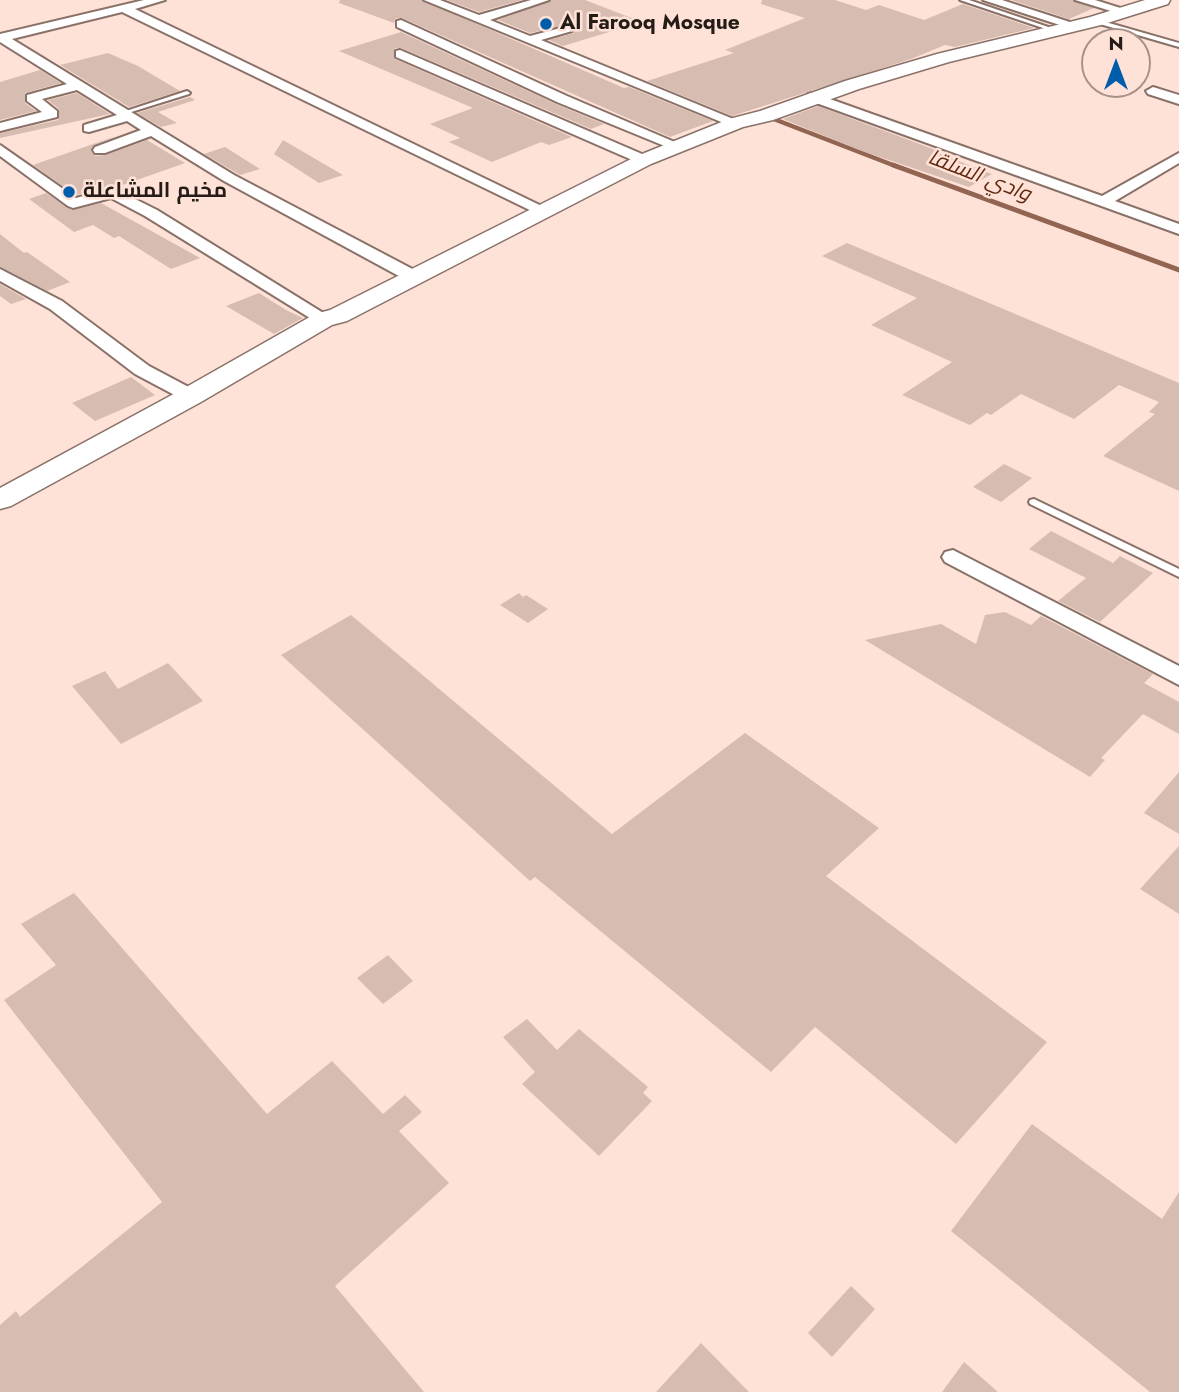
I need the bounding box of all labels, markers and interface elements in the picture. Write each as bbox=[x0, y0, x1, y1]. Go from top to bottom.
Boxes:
place label: Al Farooq Mosque bbox=[560, 11, 740, 37]
marker: Al Farooq Mosque bbox=[538, 16, 554, 32]
north arrow bbox=[1081, 28, 1151, 98]
text: N bbox=[1108, 30, 1124, 57]
water label: وادي السلقا bbox=[924, 146, 1034, 208]
place label: مخيم المشاعلة bbox=[83, 179, 227, 205]
marker: مخيم المشاعلة bbox=[61, 184, 77, 200]

